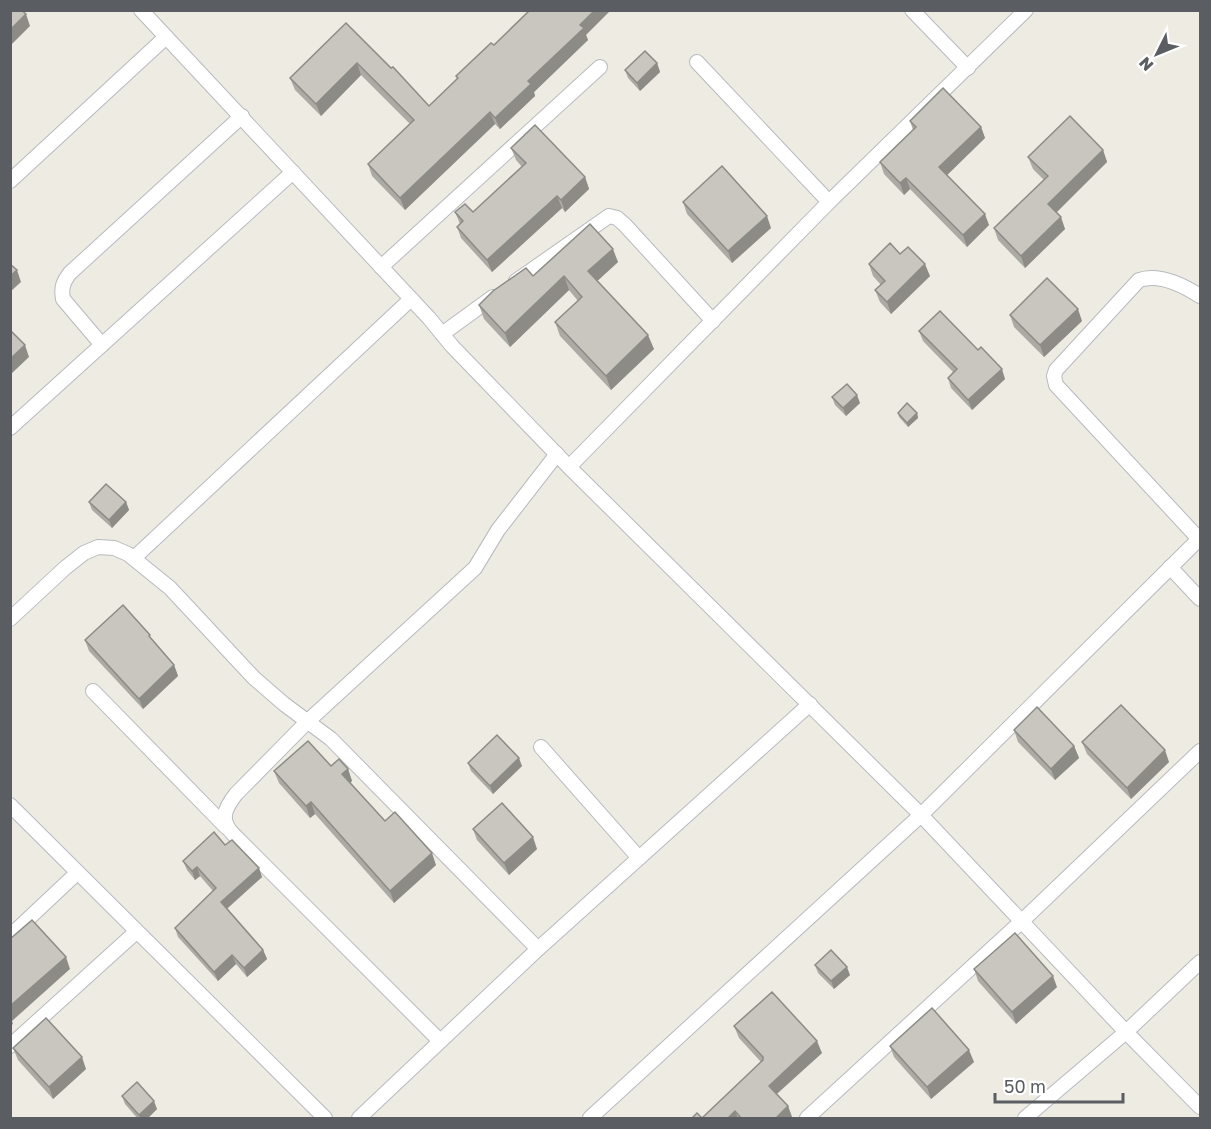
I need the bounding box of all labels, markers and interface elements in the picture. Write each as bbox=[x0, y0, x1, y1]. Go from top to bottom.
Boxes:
north arrow bbox=[1127, 24, 1187, 84]
text: N bbox=[1135, 53, 1157, 76]
scale bar bbox=[995, 1066, 1122, 1104]
text: 50 m bbox=[1004, 1075, 1046, 1097]

